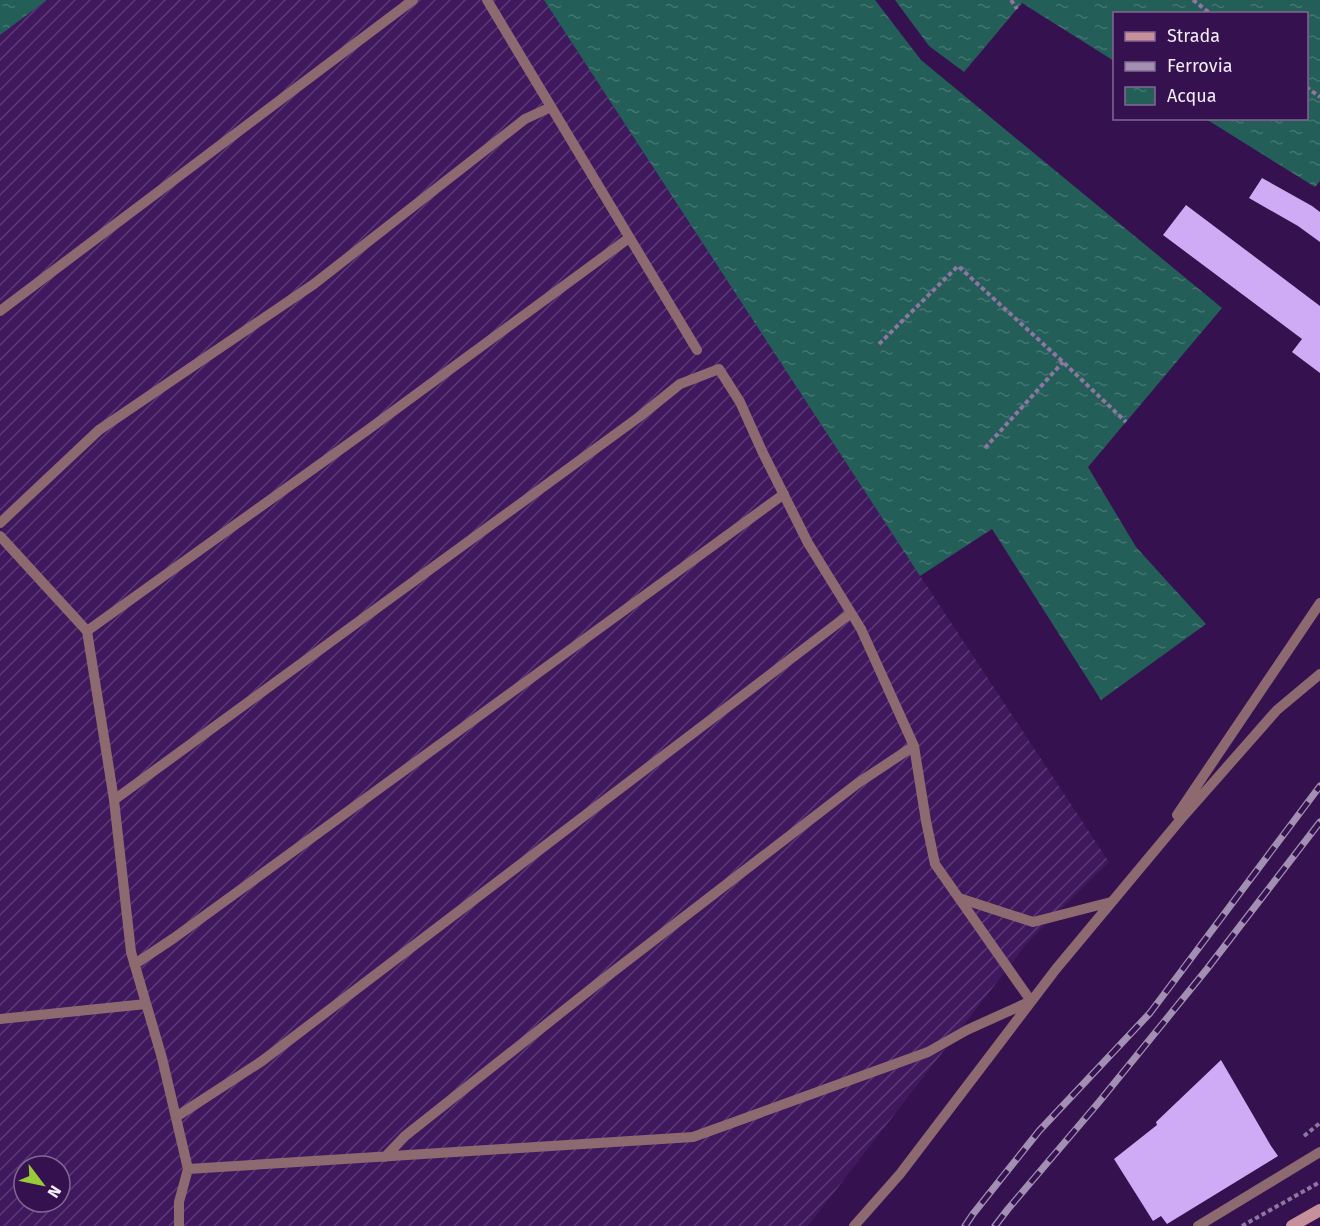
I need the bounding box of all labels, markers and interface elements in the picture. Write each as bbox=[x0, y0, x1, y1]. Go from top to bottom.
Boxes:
legend bbox=[1113, 12, 1308, 120]
text: Strada bbox=[1167, 25, 1220, 47]
text: Ferrovia bbox=[1167, 55, 1233, 77]
text: Acqua bbox=[1167, 85, 1217, 107]
north arrow bbox=[12, 1154, 72, 1214]
text: N bbox=[43, 1182, 65, 1201]

